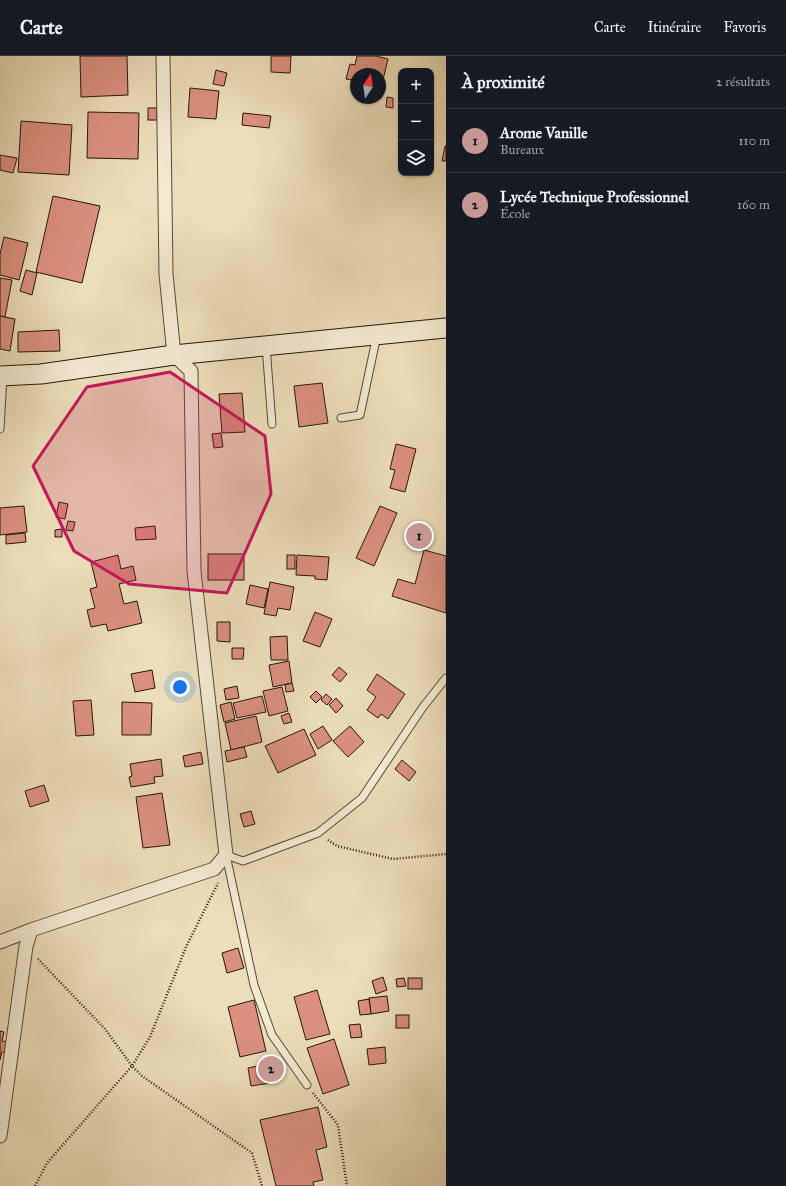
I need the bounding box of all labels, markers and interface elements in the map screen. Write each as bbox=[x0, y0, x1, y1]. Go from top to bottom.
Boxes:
text: Carte bbox=[20, 16, 63, 39]
text: Carte bbox=[594, 19, 626, 36]
text: Itinéraire bbox=[648, 19, 701, 36]
text: Favoris bbox=[723, 19, 766, 36]
north arrow bbox=[350, 68, 386, 104]
map controls bbox=[398, 68, 434, 176]
button: + bbox=[398, 68, 434, 104]
text: À proximité bbox=[462, 72, 545, 93]
text: 2 résultats bbox=[716, 74, 770, 90]
button: − bbox=[398, 104, 434, 140]
text: Arome Vanille bbox=[500, 124, 587, 142]
text: 1 bbox=[472, 133, 478, 149]
text: 110 m bbox=[738, 133, 770, 149]
button: layers bbox=[398, 140, 434, 176]
text: Bureaux bbox=[500, 142, 544, 158]
text: Lycée Technique Professionnel bbox=[500, 188, 689, 206]
text: 2 bbox=[472, 197, 478, 213]
text: 160 m bbox=[737, 197, 770, 213]
text: École bbox=[500, 206, 530, 222]
pin: 1 bbox=[406, 521, 432, 551]
your location bbox=[170, 677, 190, 697]
pin: 2 bbox=[258, 1054, 284, 1084]

